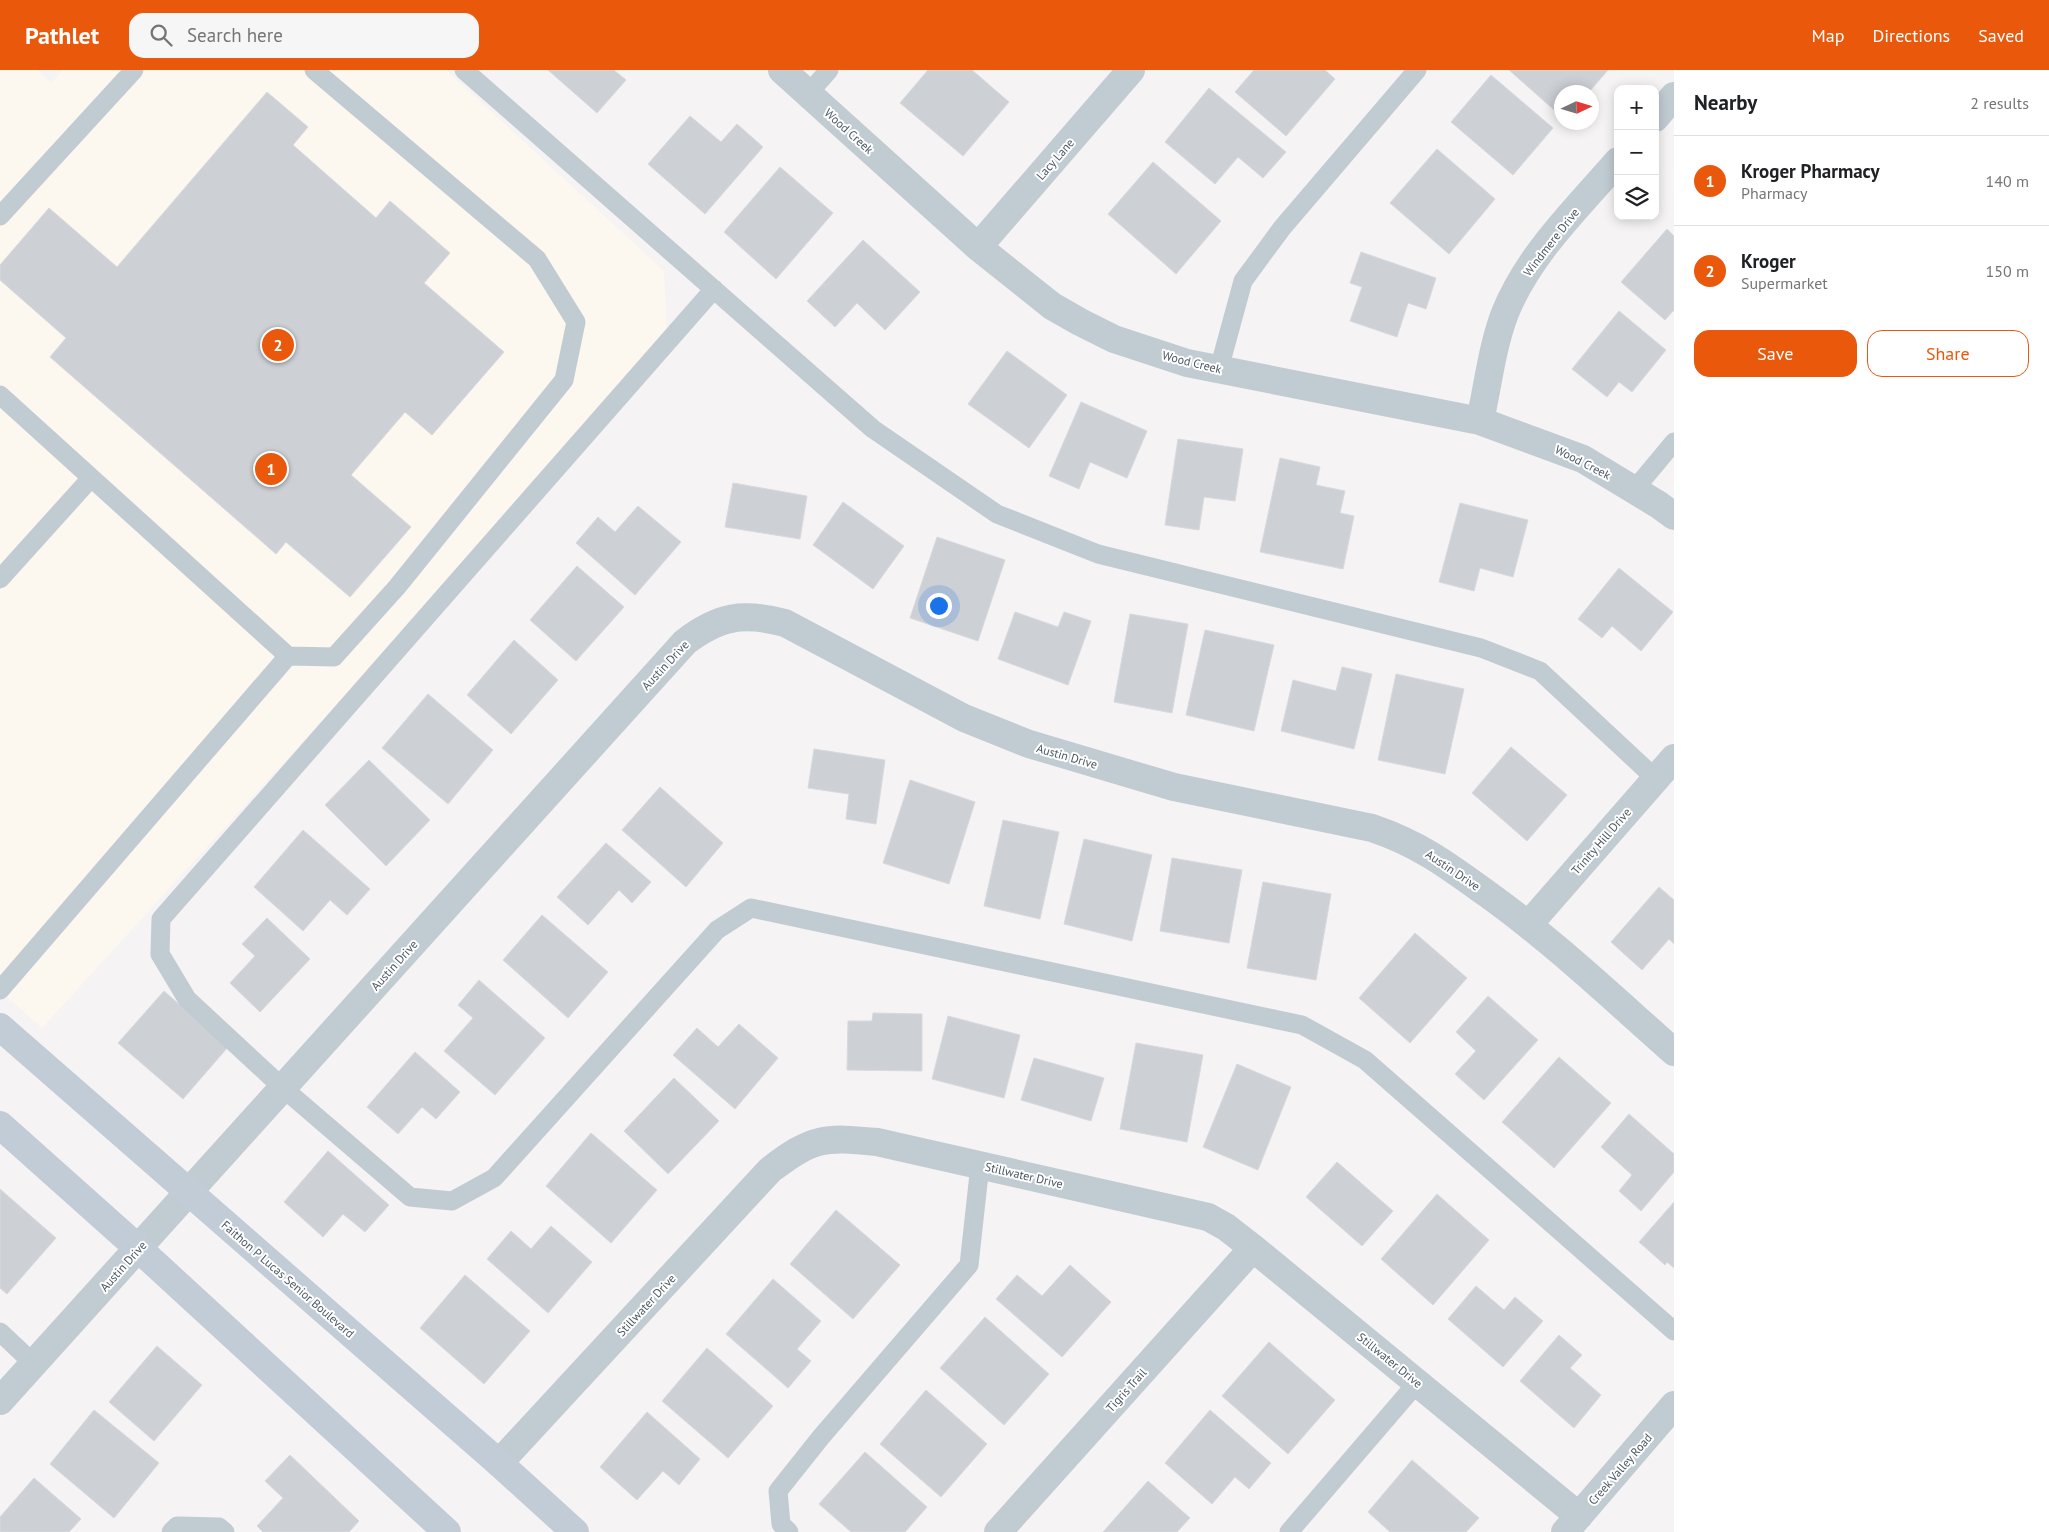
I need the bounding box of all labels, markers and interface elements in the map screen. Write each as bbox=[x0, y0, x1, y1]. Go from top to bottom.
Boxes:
search box bbox=[129, 13, 479, 58]
text: Pathlet bbox=[25, 20, 99, 51]
icon: search bbox=[147, 21, 175, 49]
text: Search here bbox=[187, 23, 283, 47]
text: Map bbox=[1812, 24, 1844, 47]
text: Directions bbox=[1872, 24, 1950, 47]
text: Saved bbox=[1978, 24, 2024, 47]
north arrow bbox=[1554, 85, 1599, 130]
map controls bbox=[1614, 85, 1659, 220]
button: + bbox=[1614, 85, 1659, 130]
text: Nearby bbox=[1694, 89, 1757, 116]
text: 2 results bbox=[1970, 93, 2029, 113]
street label: Wood Creek bbox=[822, 105, 877, 157]
button: − bbox=[1614, 130, 1659, 175]
street label: Lacy Lane bbox=[1033, 135, 1077, 183]
text: Kroger Pharmacy bbox=[1741, 159, 1880, 183]
text: 1 bbox=[1705, 171, 1715, 191]
text: 140 m bbox=[1986, 171, 2029, 191]
button: layers bbox=[1614, 175, 1659, 220]
text: Pharmacy bbox=[1741, 183, 1807, 203]
street label: Windmere Drive bbox=[1520, 205, 1582, 279]
text: Kroger bbox=[1741, 249, 1796, 273]
text: 2 bbox=[1705, 261, 1715, 281]
text: 150 m bbox=[1986, 261, 2029, 281]
text: Supermarket bbox=[1741, 273, 1828, 293]
pin: 2 bbox=[262, 326, 294, 364]
button: Save bbox=[1694, 330, 1857, 377]
button: Share bbox=[1867, 330, 2029, 377]
street label: Wood Creek bbox=[1161, 347, 1223, 377]
street label: Wood Creek bbox=[1553, 442, 1614, 483]
pin: 1 bbox=[255, 450, 287, 488]
your location bbox=[926, 593, 952, 619]
street label: Austin Drive bbox=[638, 637, 692, 693]
street label: Austin Drive bbox=[1035, 740, 1099, 772]
street label: Trinity Hill Drive bbox=[1568, 805, 1634, 877]
street label: Austin Drive bbox=[1423, 846, 1483, 894]
street label: Austin Drive bbox=[368, 937, 420, 993]
street label: Stillwater Drive bbox=[984, 1159, 1064, 1191]
street label: Faithon P Lucas Senior Boulevard bbox=[218, 1217, 358, 1341]
street label: Austin Drive bbox=[97, 1238, 149, 1294]
street label: Stillwater Drive bbox=[613, 1271, 679, 1339]
street label: Stillwater Drive bbox=[1354, 1329, 1426, 1391]
street label: Tigris Trail bbox=[1102, 1365, 1150, 1415]
street label: Creek Valley Road bbox=[1585, 1430, 1655, 1508]

